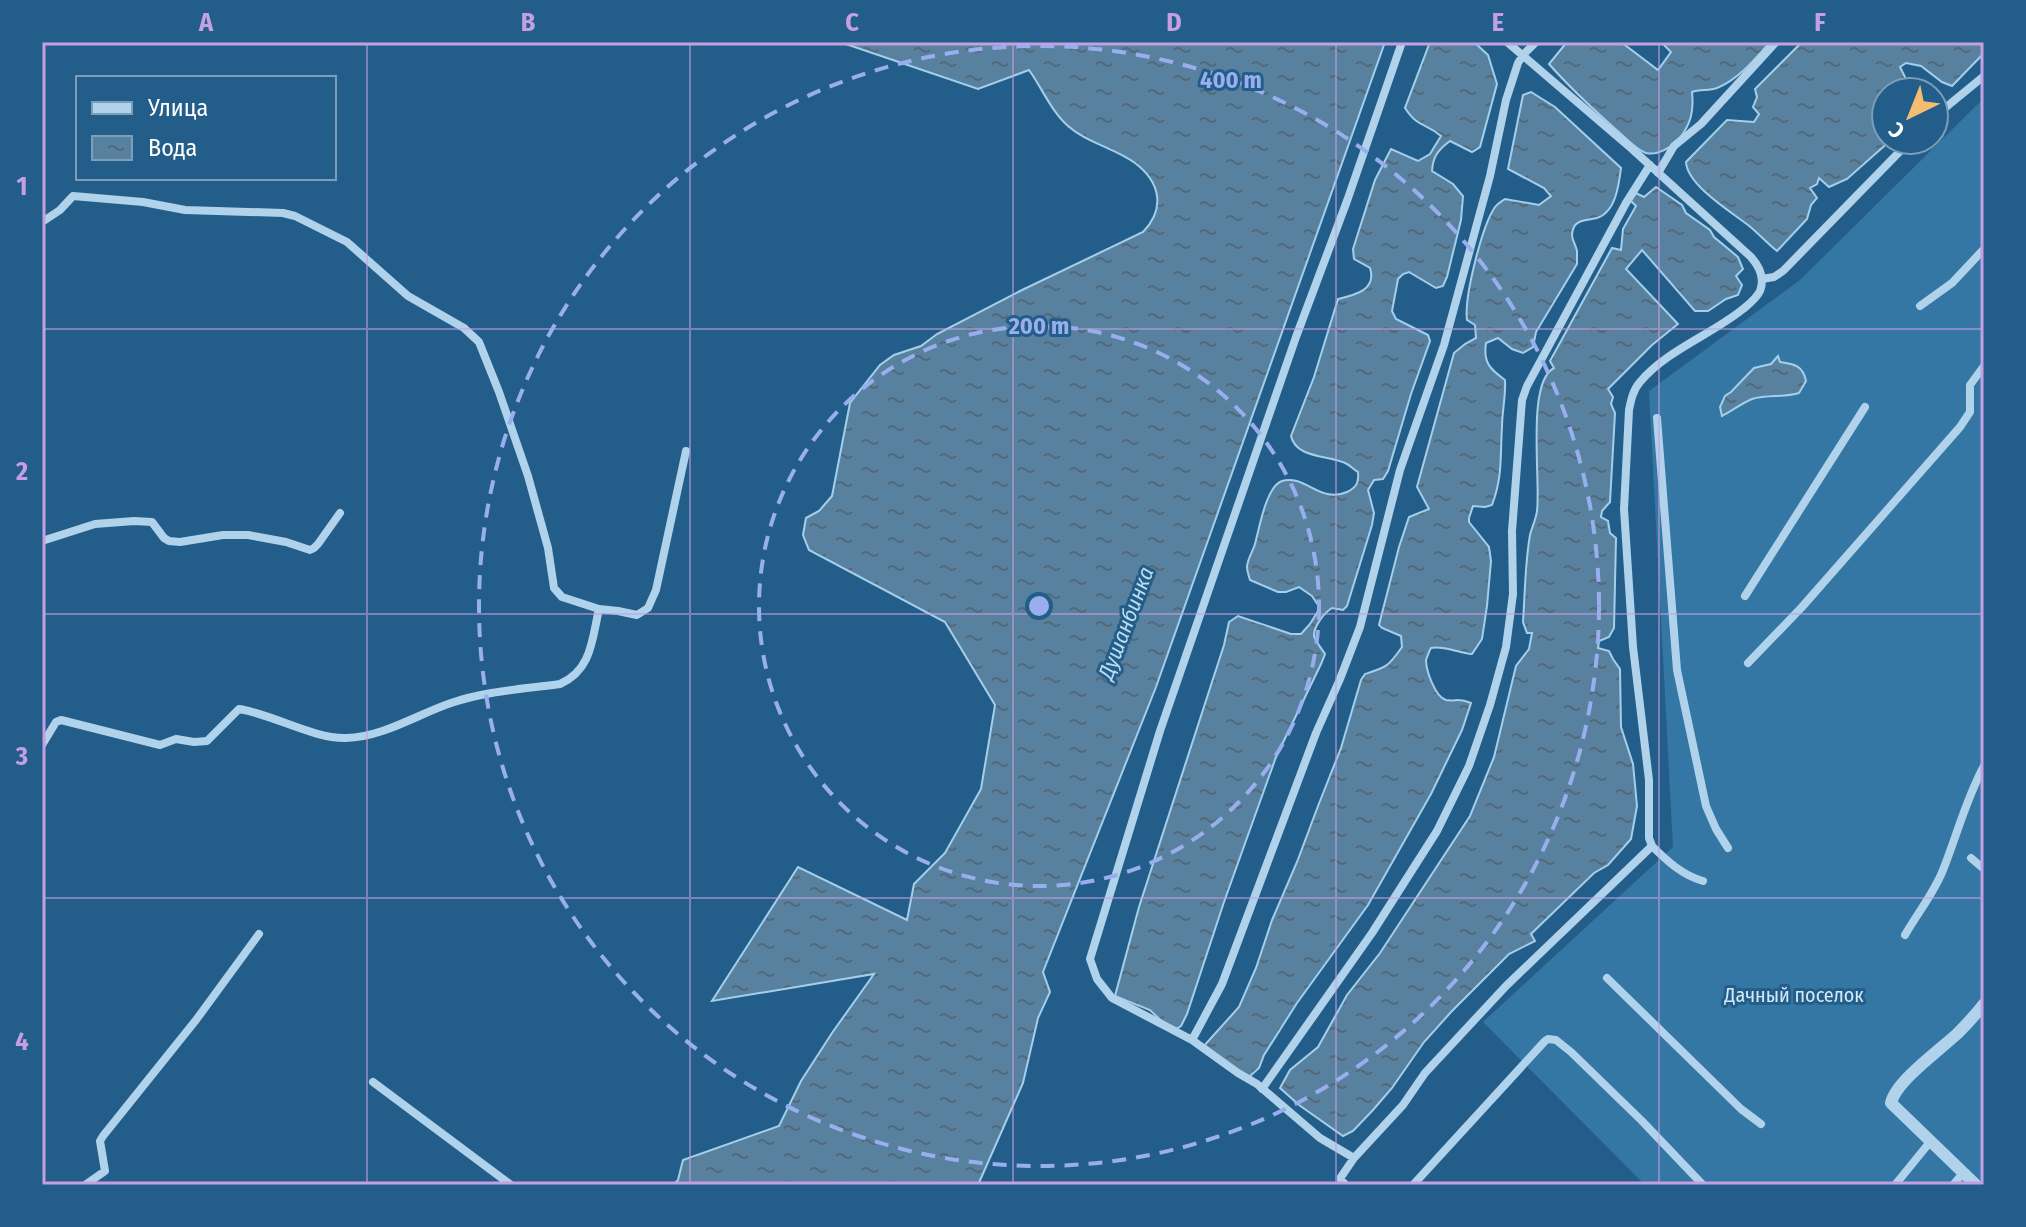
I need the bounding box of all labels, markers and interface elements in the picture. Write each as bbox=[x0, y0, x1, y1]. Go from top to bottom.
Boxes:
text: A bbox=[198, 7, 214, 38]
text: B bbox=[521, 7, 536, 38]
text: C bbox=[845, 7, 859, 38]
text: D bbox=[1166, 7, 1182, 38]
text: E bbox=[1492, 7, 1504, 38]
text: F bbox=[1814, 7, 1826, 38]
text: 400 m bbox=[1200, 66, 1262, 94]
legend bbox=[76, 76, 336, 180]
north arrow bbox=[1870, 76, 1950, 156]
text: Улица bbox=[147, 94, 208, 122]
text: С bbox=[1883, 116, 1910, 144]
text: Вода bbox=[148, 134, 197, 162]
text: 1 bbox=[17, 171, 28, 202]
text: 200 m bbox=[1008, 312, 1069, 340]
text: 2 bbox=[15, 456, 28, 487]
water label: Душанбинка bbox=[1092, 563, 1160, 685]
centre of rings bbox=[1025, 592, 1053, 620]
text: 3 bbox=[15, 741, 28, 772]
park label: Дачный поселок bbox=[1723, 983, 1864, 1007]
text: 4 bbox=[15, 1026, 29, 1057]

